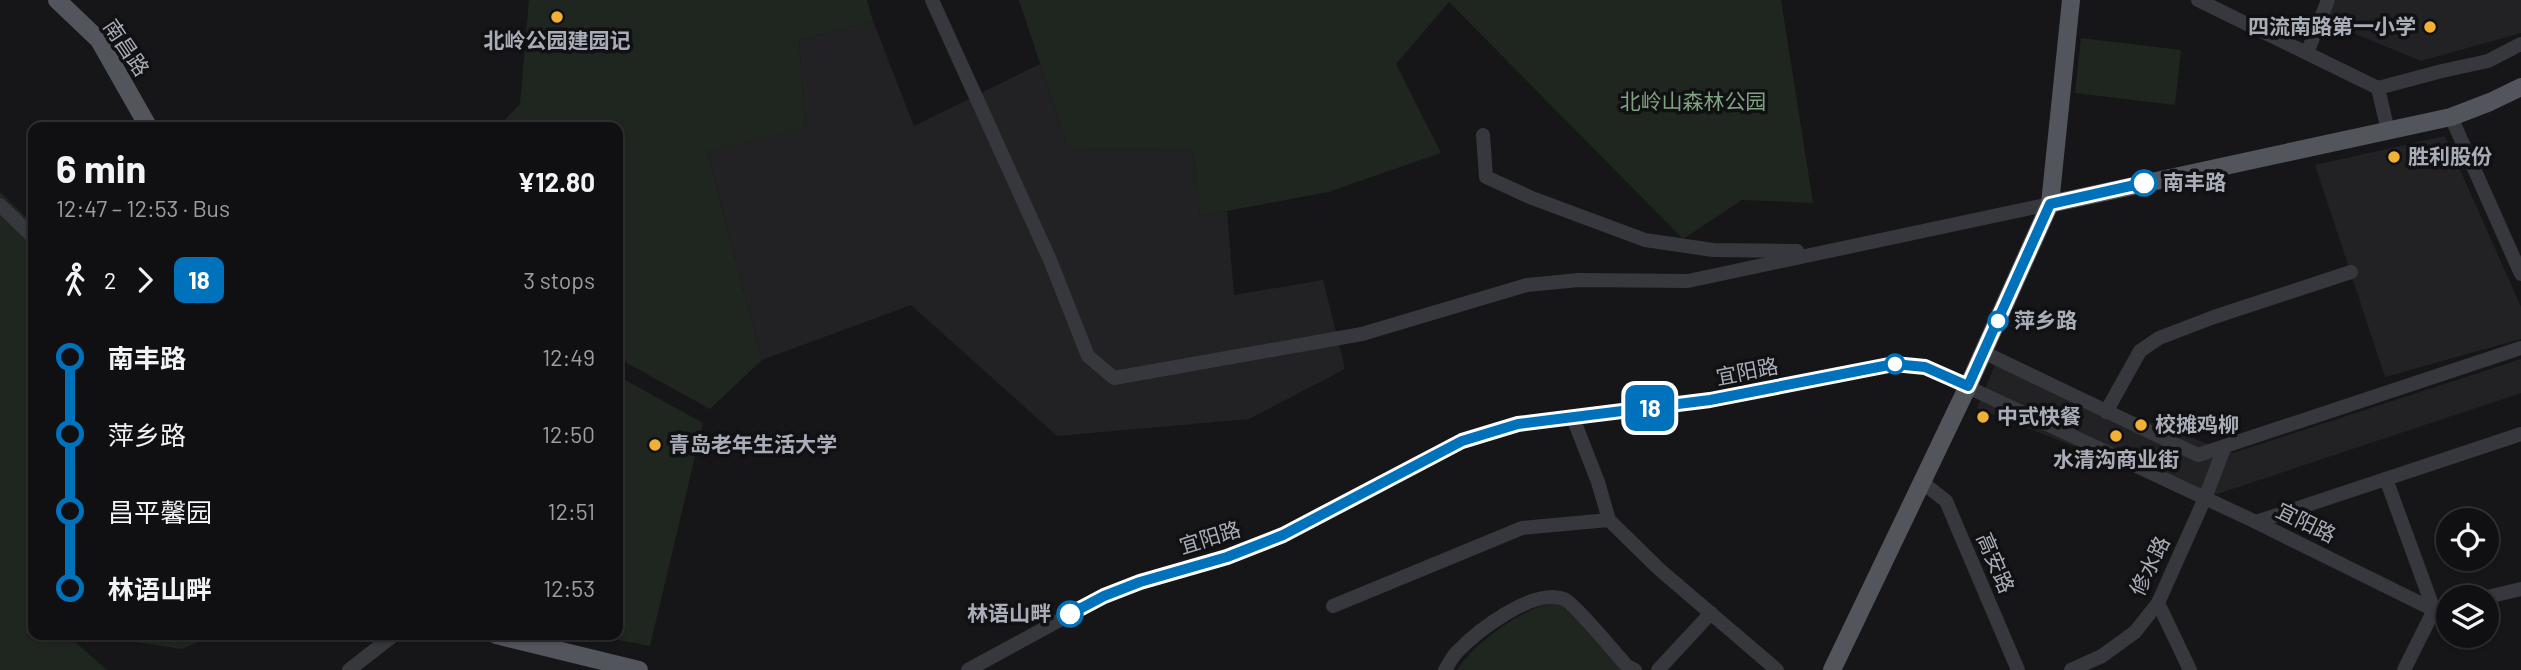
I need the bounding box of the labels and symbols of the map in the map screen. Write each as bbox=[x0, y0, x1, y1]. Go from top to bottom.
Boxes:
marker: 北岭公园建园记 bbox=[549, 9, 565, 25]
place label: 四流南路第一小学 bbox=[2248, 13, 2416, 38]
street label: 南昌路 bbox=[99, 14, 155, 80]
marker: 四流南路第一小学 bbox=[2422, 19, 2438, 35]
place label: 北岭公园建园记 bbox=[484, 27, 631, 52]
park label: 北岭山森林公园 bbox=[1620, 88, 1767, 113]
place label: 胜利股份 bbox=[2408, 143, 2492, 168]
marker: 胜利股份 bbox=[2386, 149, 2402, 165]
place label: 南丰路 bbox=[2163, 169, 2226, 194]
marker: 南丰路 bbox=[2131, 170, 2157, 196]
place label: 萍乡路 bbox=[2014, 307, 2077, 332]
marker: 萍乡路 bbox=[1988, 311, 2008, 331]
street label: 宜阳路 bbox=[1713, 352, 1780, 389]
unlabelled marker bbox=[1885, 354, 1905, 374]
line badge: 18 bbox=[1618, 385, 1682, 431]
place label: 中式快餐 bbox=[1997, 403, 2081, 428]
marker: 中式快餐 bbox=[1975, 409, 1991, 425]
place label: 校摊鸡柳 bbox=[2155, 411, 2239, 436]
marker: 校摊鸡柳 bbox=[2133, 417, 2149, 433]
marker: 水清沟商业街 bbox=[2108, 428, 2124, 444]
place label: 青岛老年生活大学 bbox=[669, 431, 837, 456]
marker: 青岛老年生活大学 bbox=[647, 437, 663, 453]
place label: 水清沟商业街 bbox=[2053, 446, 2179, 471]
street label: 宜阳路 bbox=[2273, 497, 2340, 547]
street label: 宜阳路 bbox=[1176, 515, 1243, 558]
street label: 高安路 bbox=[1973, 529, 2020, 596]
street label: 修水路 bbox=[2124, 532, 2174, 599]
place label: 林语山畔 bbox=[967, 600, 1051, 625]
marker: 林语山畔 bbox=[1057, 601, 1083, 627]

